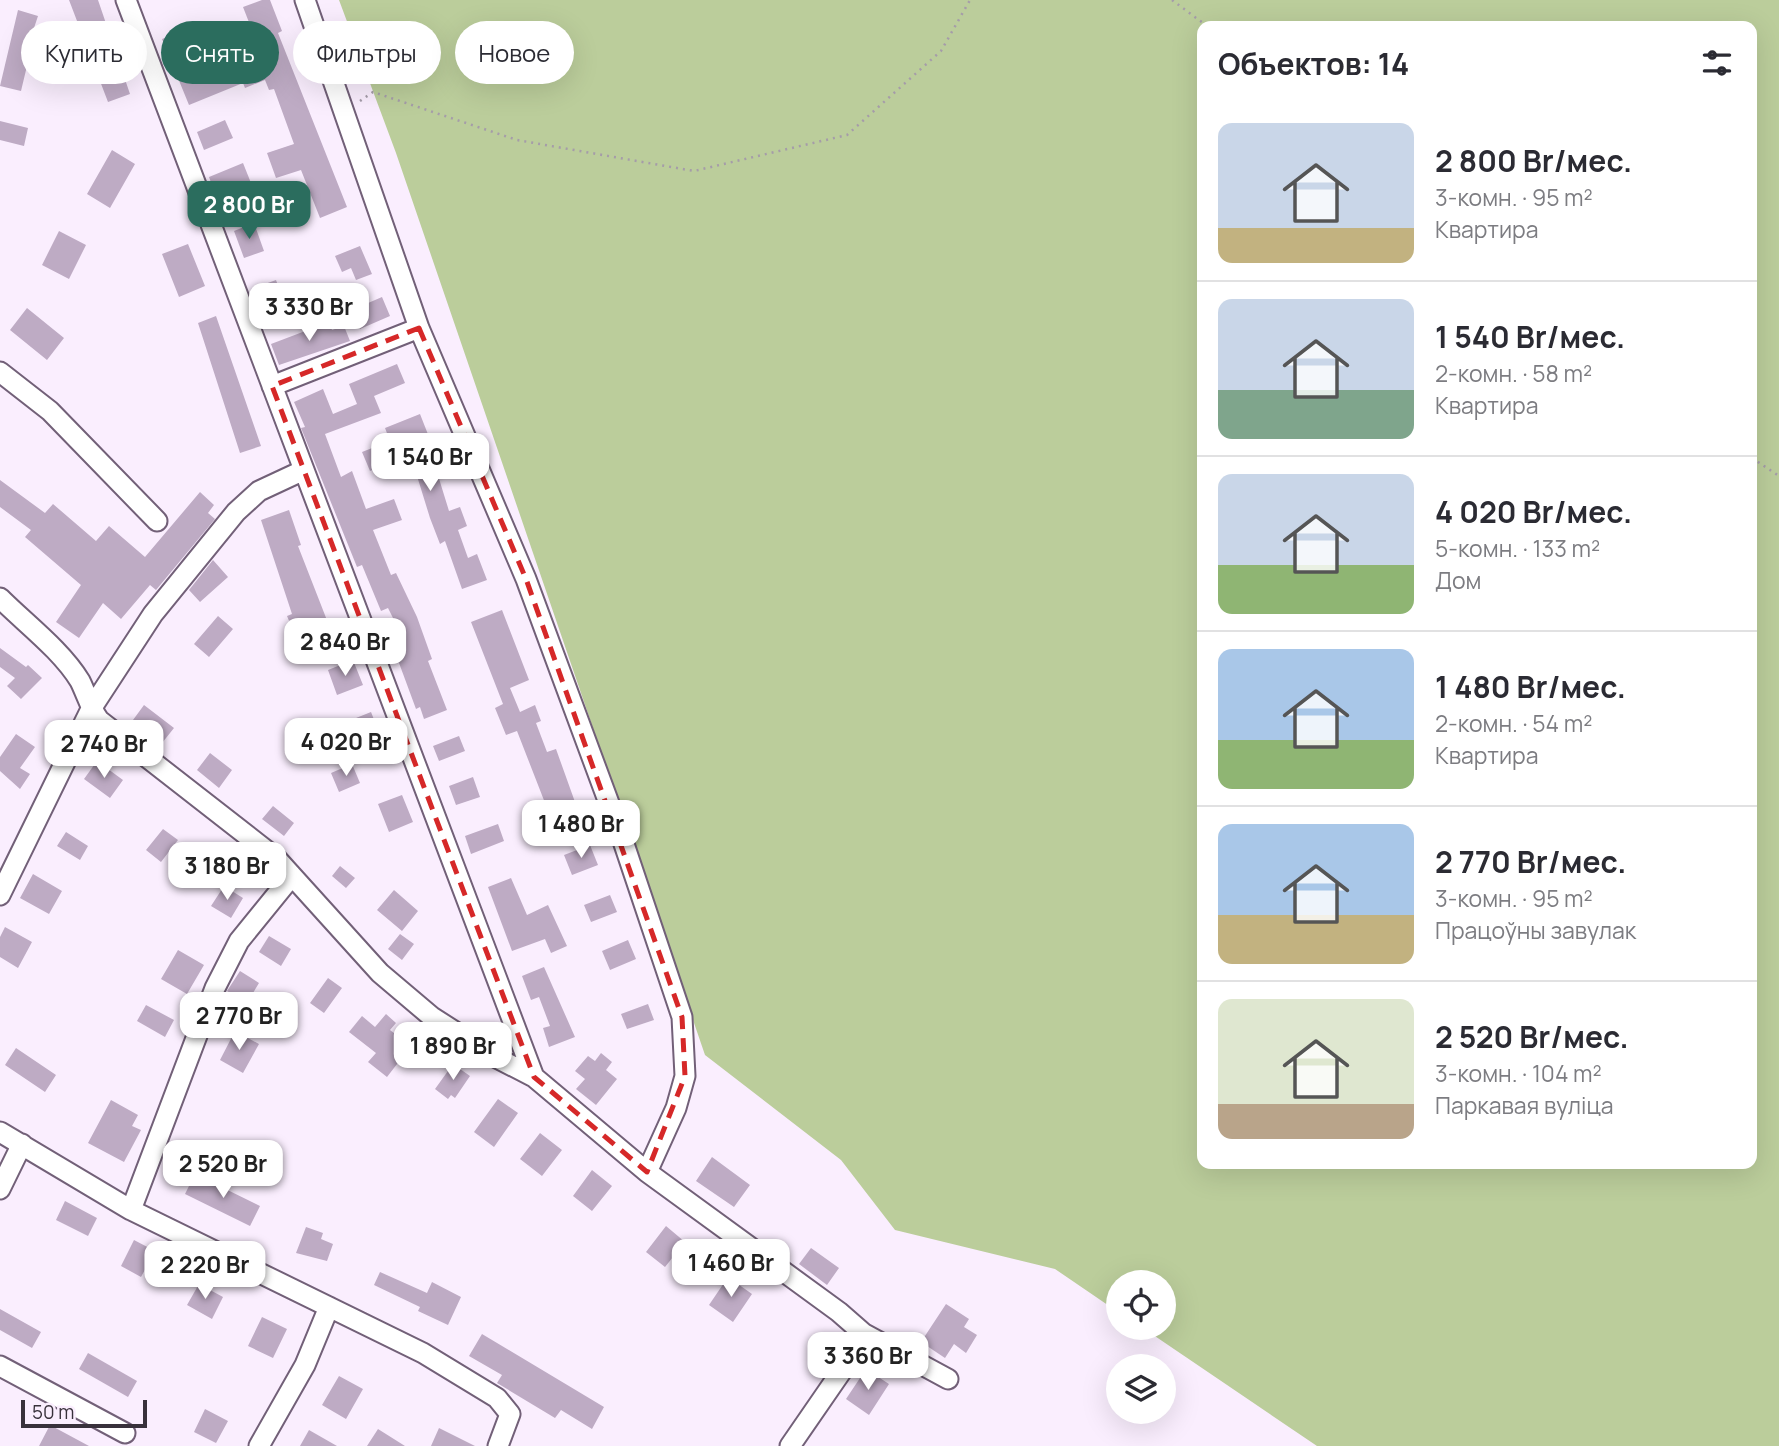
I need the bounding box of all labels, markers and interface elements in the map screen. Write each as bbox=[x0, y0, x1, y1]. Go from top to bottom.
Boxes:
chip: Купить bbox=[21, 21, 147, 84]
chip: Снять bbox=[161, 21, 279, 84]
chip: Фильтры bbox=[293, 21, 441, 84]
chip: Новое bbox=[455, 21, 574, 84]
text: Объектов: 14 bbox=[1218, 43, 1409, 84]
icon: filters bbox=[1698, 44, 1736, 82]
text: 2 800 Br/мес. bbox=[1435, 140, 1632, 181]
icon: home bbox=[1274, 151, 1358, 235]
text: 3-комн. · 95 m² bbox=[1435, 181, 1593, 213]
pin: 2 800 Br bbox=[177, 182, 321, 241]
text: 2 800 Br bbox=[204, 188, 294, 220]
text: Квартира bbox=[1435, 213, 1539, 245]
pin: 3 330 Br bbox=[237, 284, 381, 343]
text: 3 330 Br bbox=[265, 290, 353, 322]
text: 1 540 Br/мес. bbox=[1435, 316, 1625, 357]
icon: home bbox=[1274, 327, 1358, 411]
text: 2-комн. · 58 m² bbox=[1435, 357, 1592, 389]
text: Квартира bbox=[1435, 389, 1539, 421]
pin: 1 540 Br bbox=[358, 434, 502, 493]
text: 1 540 Br bbox=[387, 440, 473, 472]
text: 4 020 Br/мес. bbox=[1435, 491, 1632, 532]
icon: home bbox=[1274, 502, 1358, 586]
text: 5-комн. · 133 m² bbox=[1435, 532, 1600, 564]
text: Дом bbox=[1435, 564, 1481, 596]
pin: 2 840 Br bbox=[273, 618, 417, 678]
text: 2 840 Br bbox=[300, 625, 390, 657]
text: 1 480 Br/мес. bbox=[1435, 666, 1626, 707]
icon: home bbox=[1274, 677, 1358, 761]
text: 2-комн. · 54 m² bbox=[1435, 707, 1592, 739]
pin: 4 020 Br bbox=[274, 718, 418, 778]
pin: 2 740 Br bbox=[32, 720, 176, 780]
text: 4 020 Br bbox=[301, 725, 391, 757]
text: 2 740 Br bbox=[60, 727, 148, 759]
text: Квартира bbox=[1435, 739, 1539, 771]
pin: 1 480 Br bbox=[509, 800, 653, 860]
text: 1 480 Br bbox=[538, 807, 624, 839]
text: 2 770 Br/мес. bbox=[1435, 841, 1626, 882]
pin: 3 180 Br bbox=[155, 842, 299, 902]
text: 3 180 Br bbox=[184, 849, 270, 881]
icon: home bbox=[1274, 852, 1358, 936]
text: 3-комн. · 95 m² bbox=[1435, 882, 1593, 914]
text: Працоўны завулак bbox=[1435, 914, 1636, 946]
pin: 2 770 Br bbox=[167, 992, 311, 1052]
text: 2 770 Br bbox=[196, 999, 282, 1031]
text: 2 520 Br/мес. bbox=[1435, 1016, 1629, 1057]
pin: 1 890 Br bbox=[381, 1023, 525, 1082]
icon: home bbox=[1274, 1027, 1358, 1111]
text: 1 890 Br bbox=[410, 1029, 496, 1061]
text: 3-комн. · 104 m² bbox=[1435, 1057, 1602, 1089]
text: Паркавая вуліца bbox=[1435, 1089, 1613, 1121]
pin: 2 520 Br bbox=[151, 1140, 295, 1200]
text: 2 520 Br bbox=[179, 1147, 267, 1179]
pin: 1 460 Br bbox=[659, 1240, 803, 1299]
pin: 2 220 Br bbox=[133, 1242, 277, 1301]
text: 1 460 Br bbox=[688, 1246, 774, 1278]
text: 2 220 Br bbox=[160, 1248, 250, 1280]
map controls bbox=[1106, 1270, 1176, 1424]
button: locate bbox=[1106, 1270, 1176, 1340]
pin: 3 360 Br bbox=[796, 1332, 940, 1392]
text: 3 360 Br bbox=[823, 1339, 913, 1371]
button: layers bbox=[1106, 1354, 1176, 1424]
scale bar bbox=[21, 1397, 147, 1429]
text: 50 m bbox=[32, 1399, 74, 1425]

